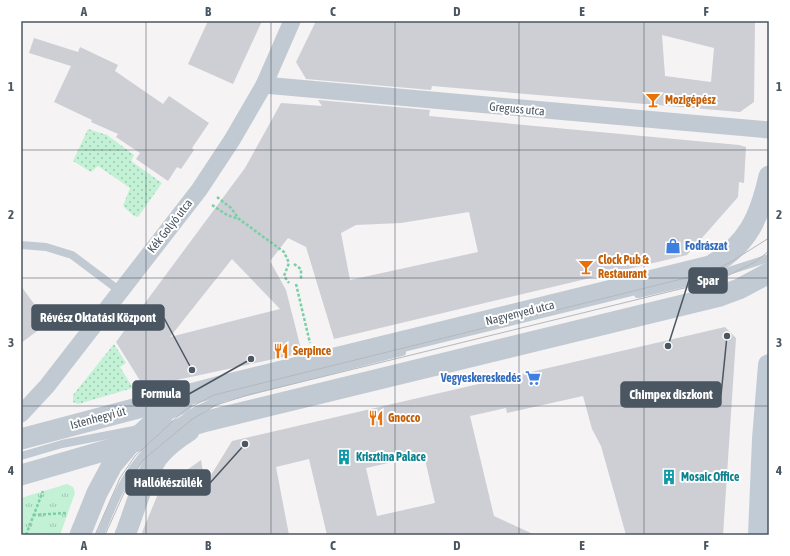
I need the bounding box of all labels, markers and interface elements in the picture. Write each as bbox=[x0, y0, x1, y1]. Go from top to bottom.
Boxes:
text: A bbox=[80, 4, 88, 19]
text: B bbox=[205, 4, 212, 19]
text: C bbox=[330, 4, 336, 19]
text: D bbox=[453, 4, 461, 19]
text: E bbox=[579, 4, 585, 19]
text: F bbox=[703, 4, 709, 19]
text: 1 bbox=[8, 79, 14, 94]
text: 1 bbox=[776, 79, 782, 94]
bar icon: Mozigépész bbox=[644, 91, 662, 109]
place label: Mozigépész bbox=[665, 93, 716, 107]
street label: Greguss utca bbox=[489, 100, 545, 118]
street label: Kék Golyó utca bbox=[145, 196, 195, 256]
text: 2 bbox=[8, 207, 14, 222]
text: 2 bbox=[776, 207, 782, 222]
shop icon: Fodrászat bbox=[664, 237, 682, 255]
place label: Fodrászat bbox=[685, 239, 728, 253]
place label: Clock Pub & Restaurant bbox=[598, 253, 649, 281]
bar icon: Clock Pub & Restaurant bbox=[577, 258, 595, 276]
callout: Spar bbox=[689, 268, 727, 293]
text: Spar bbox=[697, 273, 720, 288]
street label: Nagyenyed utca bbox=[484, 298, 556, 328]
callout: Révész Oktatási Központ bbox=[32, 305, 164, 330]
text: Révész Oktatási Központ bbox=[40, 310, 156, 325]
text: 3 bbox=[8, 335, 14, 350]
text: 3 bbox=[776, 335, 782, 350]
restaurant icon: Serpince bbox=[272, 342, 290, 360]
place label: Serpince bbox=[293, 344, 332, 358]
supermarket icon: Vegyeskereskedés bbox=[524, 369, 542, 387]
place label: Vegyeskereskedés bbox=[440, 371, 522, 385]
callout: Formula bbox=[133, 381, 189, 406]
callout: Chimpex diszkont bbox=[621, 382, 721, 407]
text: Formula bbox=[141, 386, 181, 401]
text: Chimpex diszkont bbox=[629, 387, 713, 402]
street label: Istenhegyi út bbox=[69, 404, 128, 432]
restaurant icon: Gnocco bbox=[367, 409, 385, 427]
place label: Gnocco bbox=[388, 411, 421, 425]
building icon: Krisztina Palace bbox=[335, 448, 353, 466]
place label: Krisztina Palace bbox=[356, 450, 426, 464]
text: 4 bbox=[7, 463, 14, 478]
text: 4 bbox=[775, 463, 782, 478]
building icon: Mosaic Office bbox=[660, 468, 678, 486]
callout: Hallókészülék bbox=[126, 470, 210, 495]
place label: Mosaic Office bbox=[681, 470, 740, 484]
text: Hallókészülék bbox=[134, 475, 202, 490]
text: A bbox=[80, 538, 88, 553]
text: B bbox=[205, 538, 212, 553]
text: C bbox=[330, 538, 336, 553]
text: D bbox=[453, 538, 461, 553]
text: E bbox=[579, 538, 585, 553]
text: F bbox=[703, 538, 709, 553]

